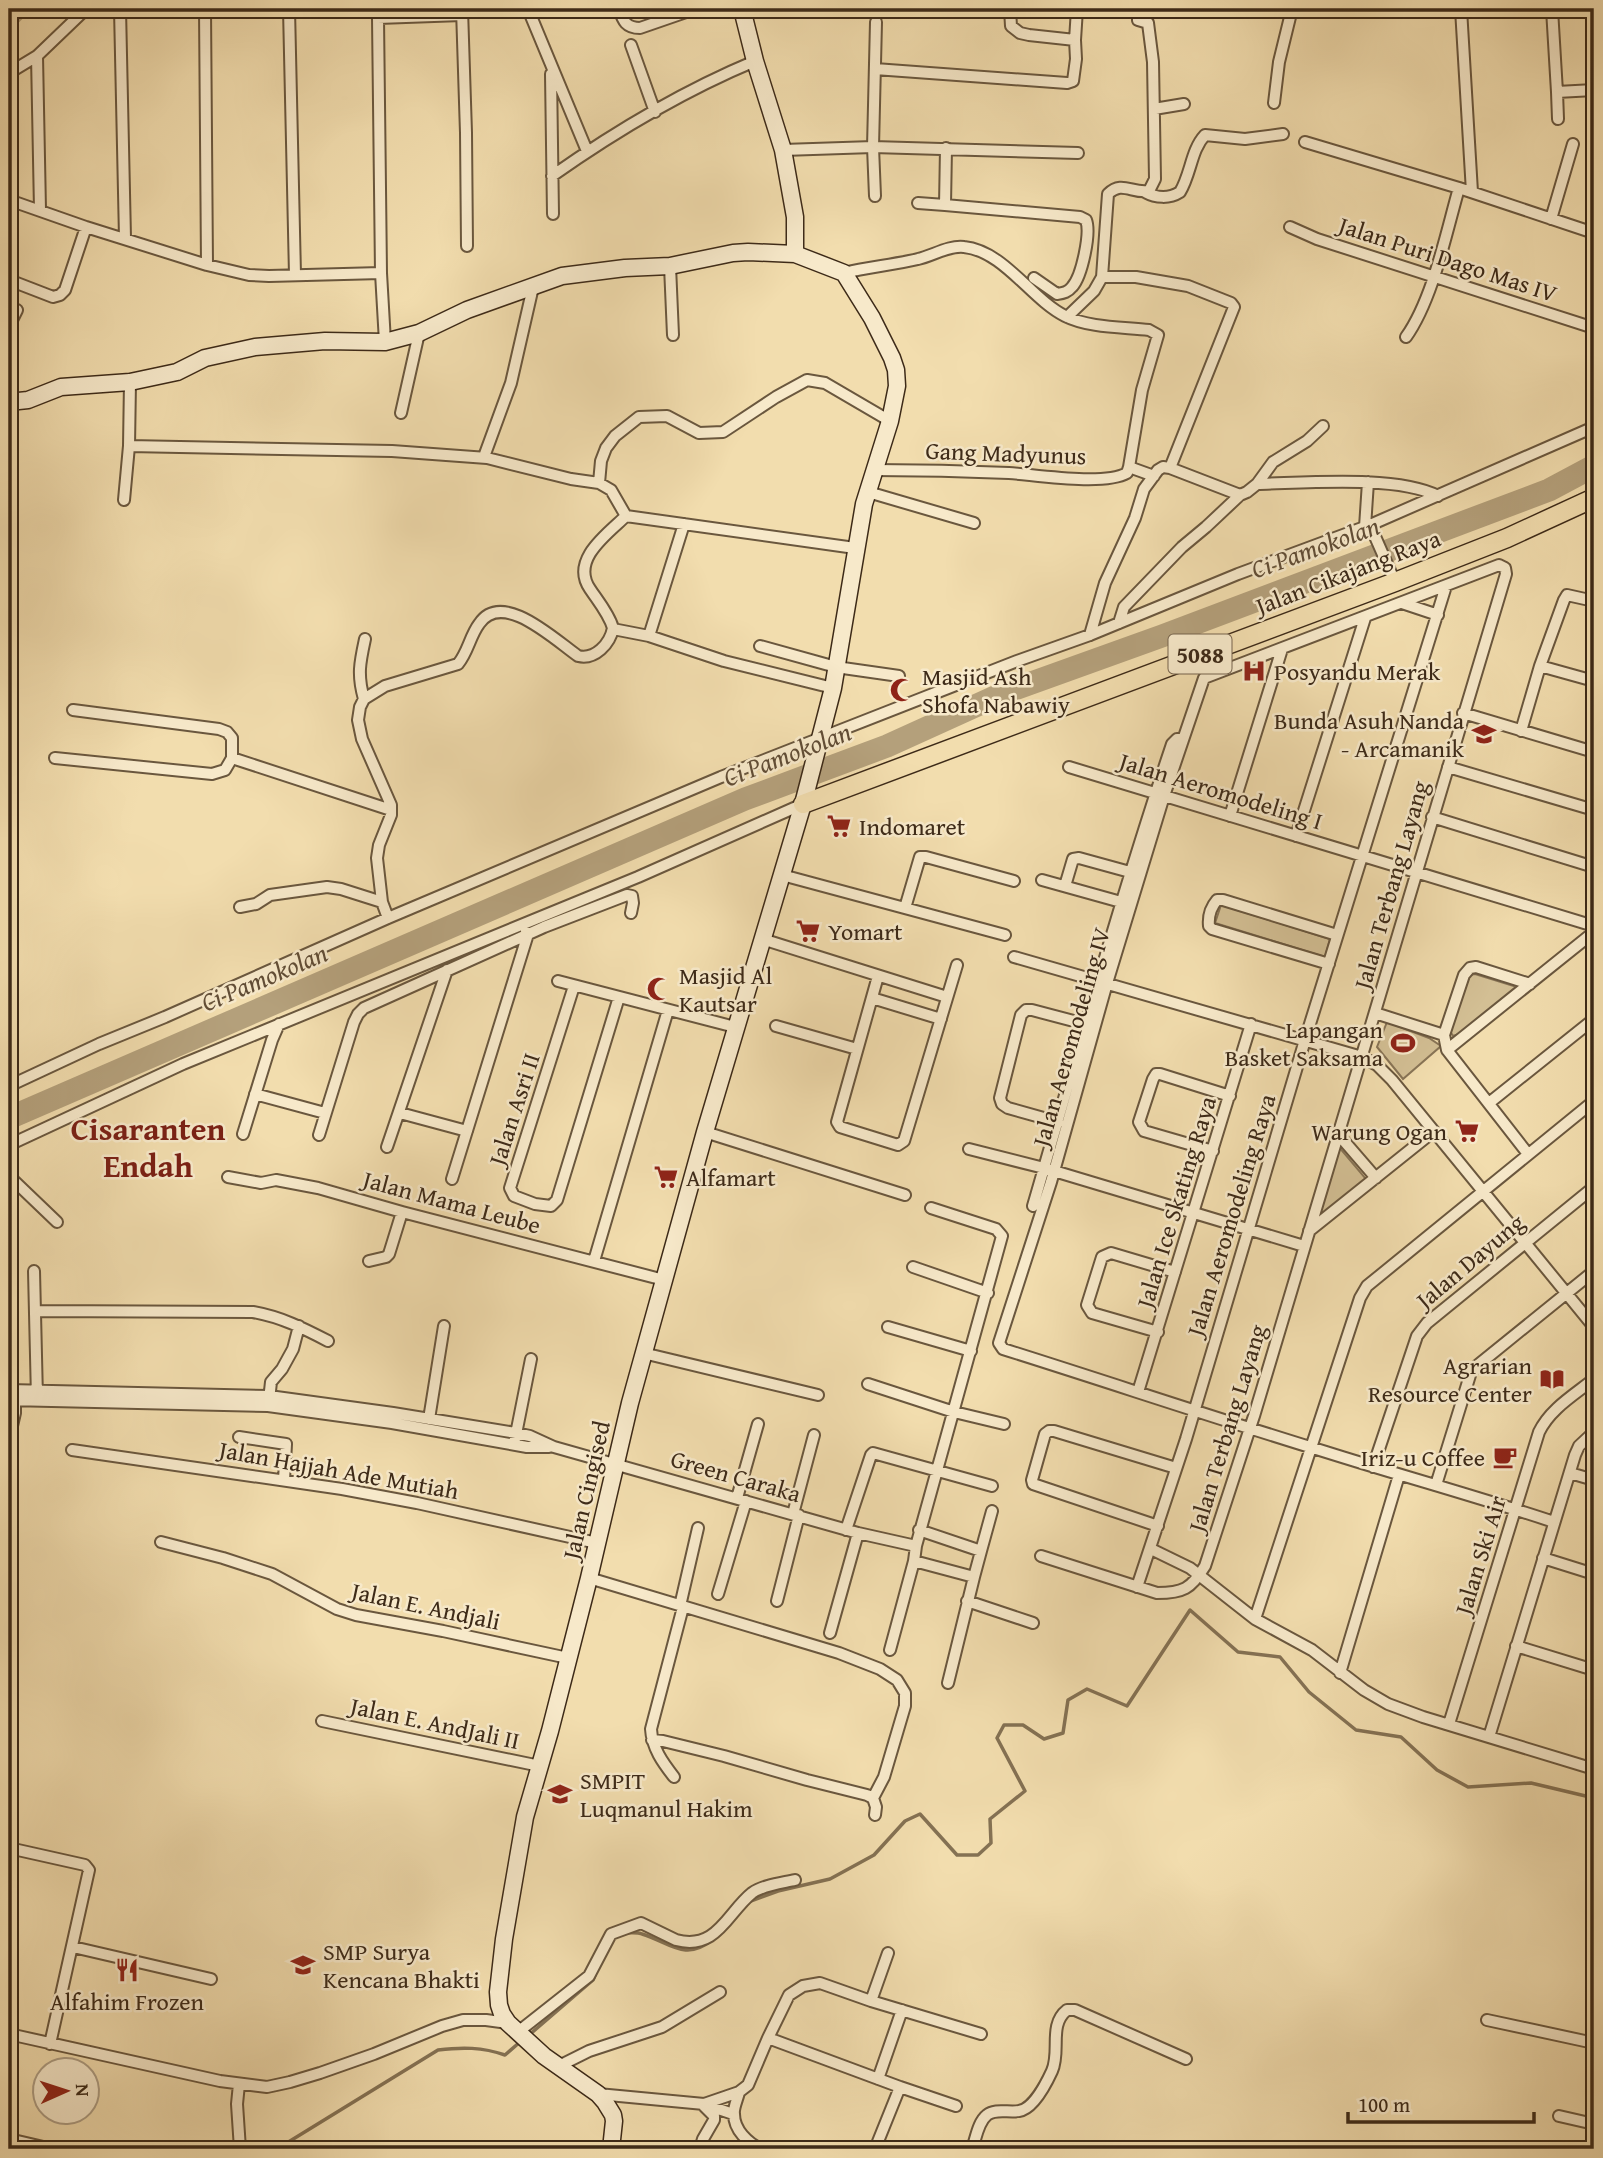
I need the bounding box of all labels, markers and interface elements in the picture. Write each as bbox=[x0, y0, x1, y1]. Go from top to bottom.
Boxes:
street label: Jalan Puri Dago Mas IV bbox=[1331, 206, 1562, 311]
street label: Gang Madyunus bbox=[925, 433, 1087, 473]
water label: Ci Pamokolan bbox=[1245, 506, 1385, 588]
street label: Jalan Cikajang Raya bbox=[1248, 520, 1446, 624]
road number: 5088 bbox=[1168, 634, 1232, 674]
place label: Posyandu Merak bbox=[1274, 654, 1441, 689]
hospital icon: Posyandu Merak bbox=[1240, 657, 1268, 685]
place label: Masjid Ash Shofa Nabawiy bbox=[922, 659, 1070, 722]
mosque icon: Masjid Ash Shofa Nabawiy bbox=[888, 676, 916, 704]
place label: Bunda Asuh Nanda - Arcamanik bbox=[1274, 703, 1465, 766]
water label: Ci Pamokolan bbox=[717, 712, 857, 796]
school or university icon: Bunda Asuh Nanda - Arcamanik bbox=[1470, 720, 1498, 748]
street label: Jalan Aeromodeling I bbox=[1112, 743, 1327, 839]
street label: Jalan Terbang Layang bbox=[1344, 777, 1438, 996]
place label: Indomaret bbox=[859, 809, 966, 844]
supermarket icon: Indomaret bbox=[825, 812, 853, 840]
place label: Yomart bbox=[828, 914, 903, 949]
supermarket icon: Yomart bbox=[794, 917, 822, 945]
street label: Jalan Aeromodeling IV bbox=[1022, 923, 1119, 1154]
water label: Ci Pamokolan bbox=[195, 933, 333, 1021]
place label: Masjid Al Kautsar bbox=[679, 958, 772, 1021]
mosque icon: Masjid Al Kautsar bbox=[645, 975, 673, 1003]
place label: Lapangan Basket Saksama bbox=[1225, 1012, 1384, 1075]
sports icon: Lapangan Basket Saksama bbox=[1389, 1029, 1417, 1057]
street label: Jalan Asri II bbox=[478, 1048, 549, 1173]
street label: Jalan Aeromodeling Raya bbox=[1177, 1089, 1285, 1343]
street label: Jalan Ice Skating Raya bbox=[1126, 1091, 1225, 1315]
district label: Cisaranten Endah bbox=[71, 1105, 225, 1189]
place label: Warung Ogan bbox=[1311, 1114, 1448, 1149]
supermarket icon: Warung Ogan bbox=[1453, 1117, 1481, 1145]
place label: Alfamart bbox=[686, 1160, 776, 1195]
street label: Jalan Mama Leube bbox=[356, 1161, 545, 1243]
supermarket icon: Alfamart bbox=[652, 1163, 680, 1191]
street label: Jalan Dayung bbox=[1406, 1205, 1532, 1319]
street label: Jalan Terbang Layang bbox=[1178, 1320, 1275, 1539]
place label: Agrarian Resource Center bbox=[1368, 1348, 1533, 1411]
library icon: Agrarian Resource Center bbox=[1538, 1365, 1566, 1393]
street label: Jalan Cingised bbox=[552, 1417, 619, 1566]
street label: Jalan Hajjah Ade Mutiah bbox=[214, 1431, 462, 1508]
place label: Iriz-u Coffee bbox=[1361, 1440, 1485, 1475]
street label: Green Caraka bbox=[667, 1441, 806, 1511]
cafe icon: Iriz-u Coffee bbox=[1491, 1443, 1519, 1471]
street label: Jalan Ski Air bbox=[1444, 1491, 1515, 1622]
street label: Jalan E. Andjali bbox=[346, 1573, 504, 1639]
street label: Jalan E. AndJali II bbox=[344, 1687, 523, 1758]
place label: SMPIT Luqmanul Hakim bbox=[580, 1763, 753, 1826]
school or university icon: SMPIT Luqmanul Hakim bbox=[546, 1780, 574, 1808]
place label: SMP Surya Kencana Bhakti bbox=[323, 1934, 480, 1997]
school or university icon: SMP Surya Kencana Bhakti bbox=[289, 1951, 317, 1979]
restaurant icon: Alfahim Frozen bbox=[113, 1956, 141, 1984]
place label: Alfahim Frozen bbox=[50, 1984, 205, 2019]
north arrow bbox=[32, 2056, 102, 2126]
scale bar bbox=[1348, 2081, 1533, 2125]
text: N bbox=[69, 2083, 97, 2097]
text: 100 m bbox=[1358, 2089, 1410, 2120]

